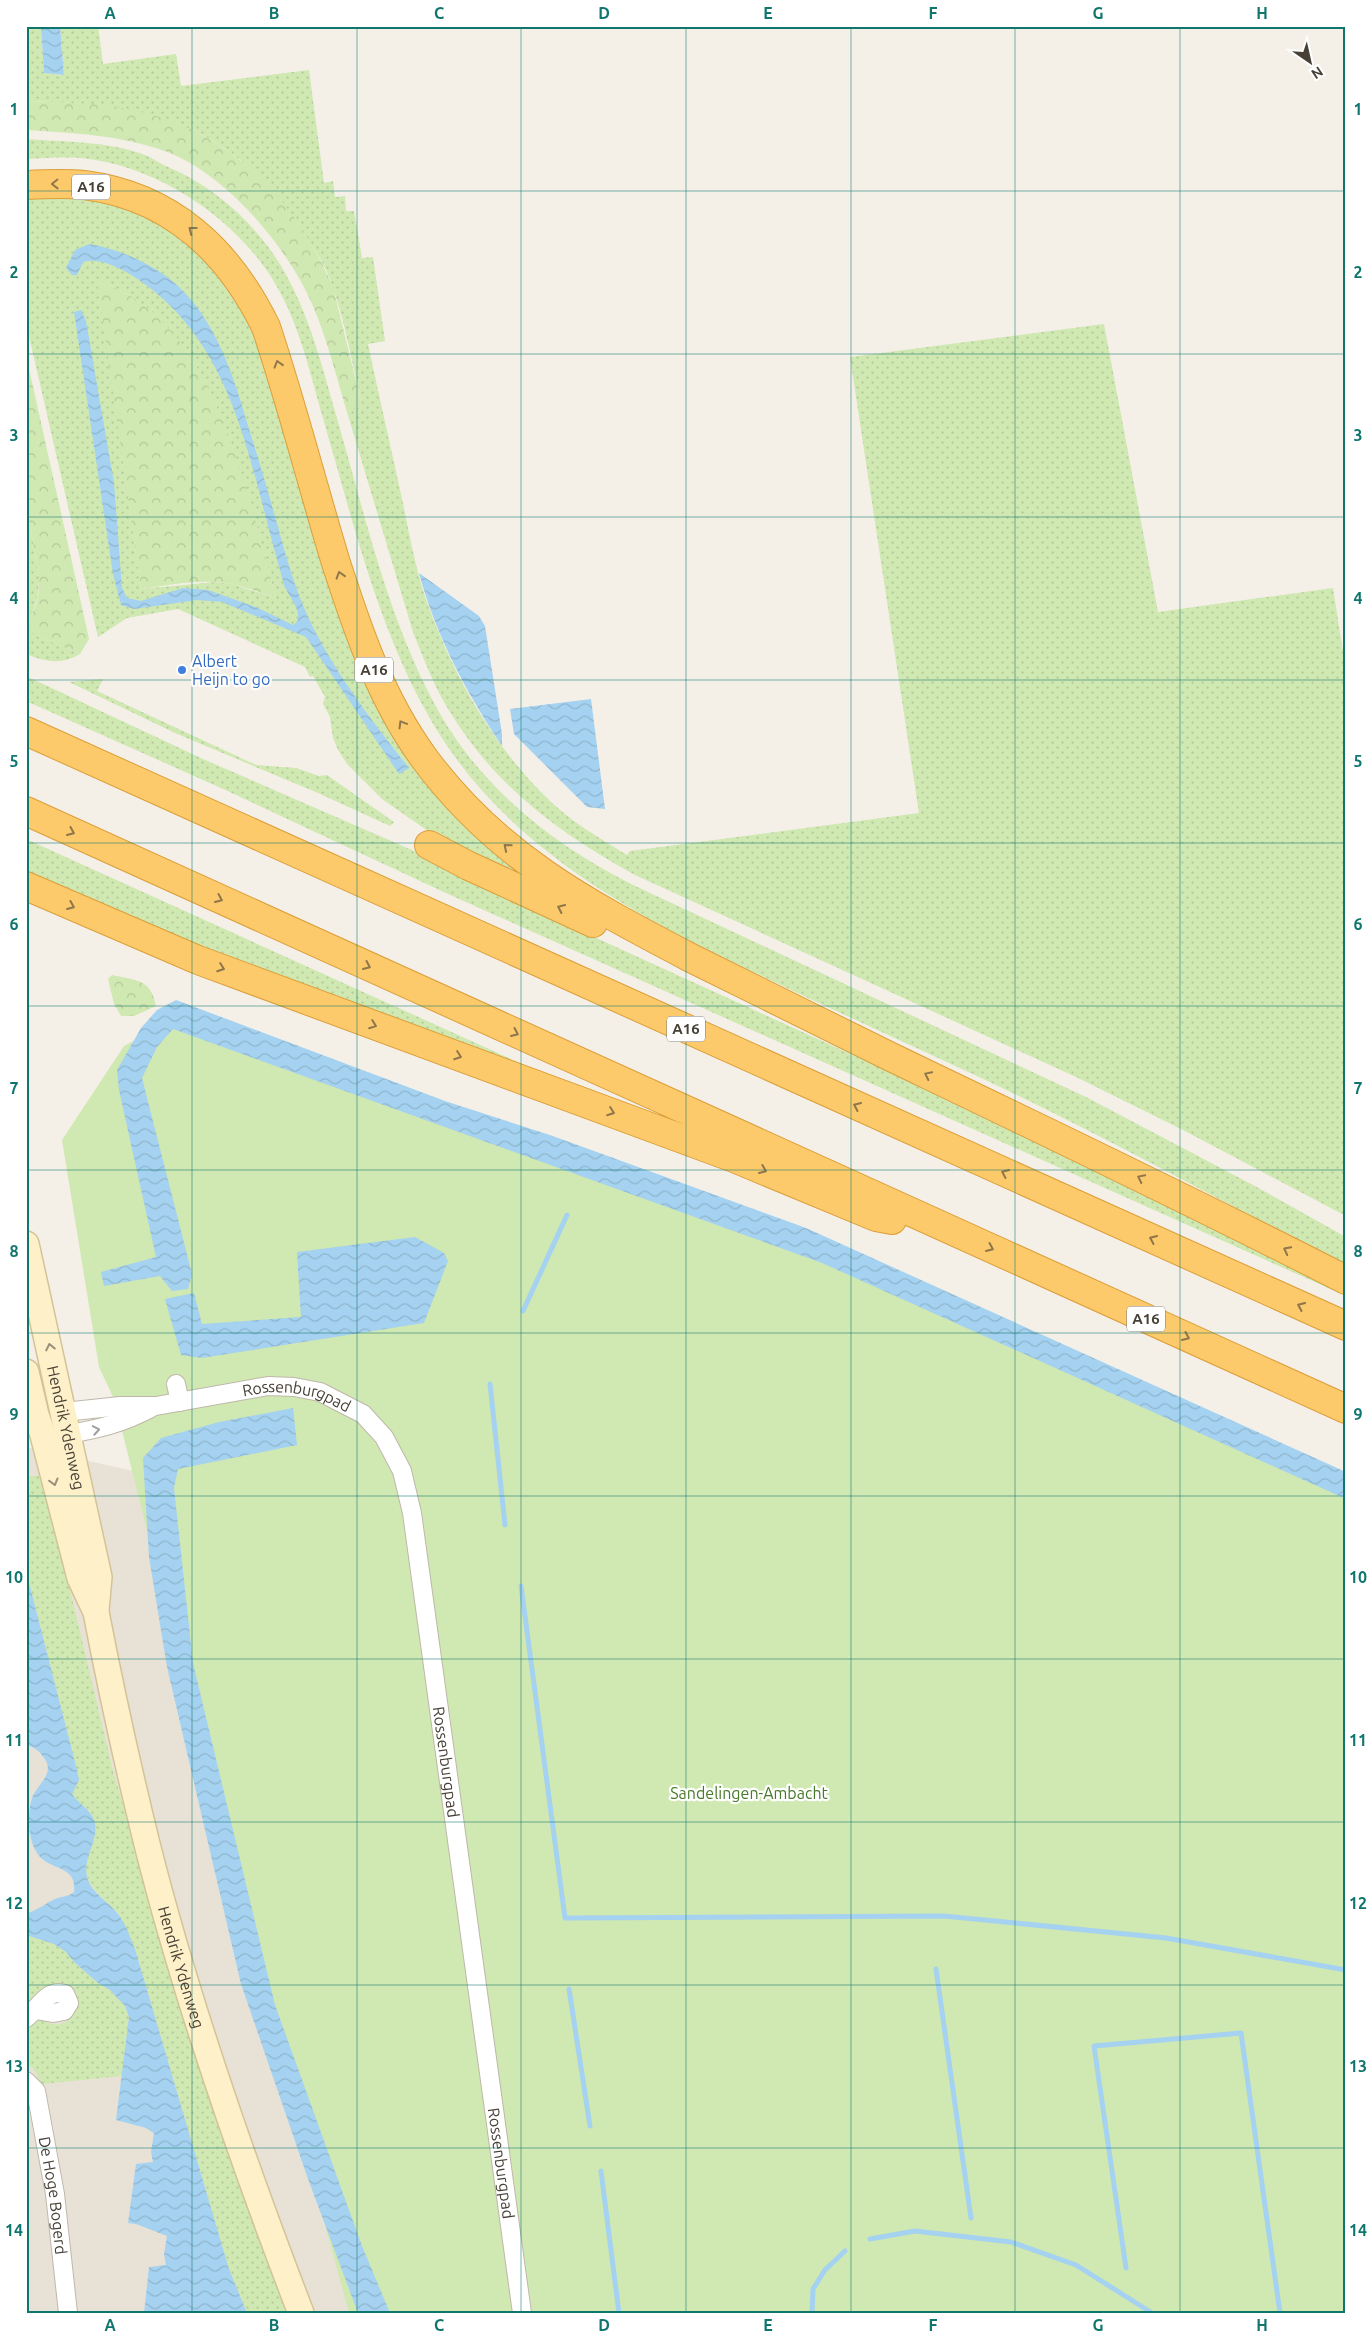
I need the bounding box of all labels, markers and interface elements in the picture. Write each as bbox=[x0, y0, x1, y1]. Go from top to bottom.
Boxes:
text: A bbox=[104, 4, 116, 22]
text: B bbox=[269, 4, 279, 22]
text: C bbox=[434, 4, 444, 22]
text: D bbox=[598, 4, 610, 22]
text: E bbox=[763, 4, 773, 22]
text: F bbox=[929, 4, 938, 22]
text: G bbox=[1092, 4, 1104, 22]
text: H bbox=[1256, 4, 1268, 22]
north arrow bbox=[1284, 38, 1334, 88]
text: N bbox=[1308, 63, 1326, 82]
text: 1 bbox=[9, 100, 19, 118]
text: 1 bbox=[1353, 100, 1363, 118]
road number: A16 bbox=[72, 174, 110, 200]
one-way arrow bbox=[51, 179, 59, 189]
one-way arrow bbox=[188, 227, 198, 236]
text: 2 bbox=[9, 263, 19, 281]
text: 2 bbox=[1353, 263, 1363, 281]
one-way arrow bbox=[274, 360, 284, 369]
text: 3 bbox=[9, 426, 19, 444]
text: 3 bbox=[1353, 426, 1363, 444]
one-way arrow bbox=[336, 571, 346, 579]
text: 4 bbox=[9, 589, 19, 607]
text: 4 bbox=[1353, 589, 1363, 607]
place label: Albert Heijn to go bbox=[192, 652, 270, 688]
road number: A16 bbox=[355, 658, 393, 682]
marker: Albert Heijn to go bbox=[176, 664, 188, 676]
one-way arrow bbox=[399, 720, 409, 729]
text: 5 bbox=[9, 752, 19, 770]
text: 5 bbox=[1353, 752, 1363, 770]
one-way arrow bbox=[66, 825, 75, 836]
one-way arrow bbox=[504, 844, 513, 853]
one-way arrow bbox=[214, 892, 223, 903]
one-way arrow bbox=[66, 899, 75, 910]
one-way arrow bbox=[557, 905, 566, 915]
text: 6 bbox=[9, 915, 19, 933]
text: 6 bbox=[1353, 915, 1363, 933]
one-way arrow bbox=[362, 959, 371, 970]
one-way arrow bbox=[216, 962, 225, 972]
road number: A16 bbox=[667, 1016, 705, 1042]
one-way arrow bbox=[368, 1019, 377, 1029]
one-way arrow bbox=[510, 1026, 519, 1037]
one-way arrow bbox=[454, 1050, 462, 1060]
one-way arrow bbox=[924, 1070, 933, 1081]
text: 7 bbox=[9, 1079, 19, 1097]
text: 7 bbox=[1353, 1079, 1363, 1097]
one-way arrow bbox=[853, 1101, 862, 1112]
one-way arrow bbox=[607, 1106, 615, 1116]
one-way arrow bbox=[758, 1163, 767, 1174]
one-way arrow bbox=[1001, 1168, 1010, 1179]
one-way arrow bbox=[1137, 1174, 1146, 1184]
one-way arrow bbox=[1149, 1235, 1158, 1246]
text: 8 bbox=[9, 1242, 19, 1260]
one-way arrow bbox=[985, 1242, 994, 1253]
text: 8 bbox=[1353, 1242, 1363, 1260]
one-way arrow bbox=[1283, 1246, 1292, 1256]
one-way arrow bbox=[1297, 1302, 1306, 1313]
road number: A16 bbox=[1127, 1306, 1165, 1332]
one-way arrow bbox=[1181, 1331, 1190, 1341]
one-way arrow bbox=[45, 1343, 55, 1352]
street label: Hendrik Ydenweg bbox=[44, 1364, 89, 1491]
street label: Rossenburgpad bbox=[241, 1377, 354, 1415]
text: 9 bbox=[9, 1405, 19, 1423]
text: 9 bbox=[1353, 1405, 1363, 1423]
one-way arrow bbox=[92, 1425, 101, 1435]
one-way arrow bbox=[49, 1477, 59, 1486]
text: 10 bbox=[5, 1568, 23, 1586]
text: 10 bbox=[1349, 1568, 1367, 1586]
street label: Rossenburgpad bbox=[430, 1705, 463, 1819]
text: 11 bbox=[5, 1731, 23, 1749]
text: 11 bbox=[1349, 1731, 1367, 1749]
park label: Sandelingen-Ambacht bbox=[670, 1784, 829, 1802]
text: 12 bbox=[5, 1894, 23, 1912]
text: 12 bbox=[1349, 1894, 1367, 1912]
street label: Hendrik Ydenweg bbox=[155, 1904, 208, 2030]
text: 13 bbox=[5, 2057, 23, 2075]
text: 13 bbox=[1349, 2057, 1367, 2075]
street label: Rossenburgpad bbox=[485, 2107, 518, 2220]
street label: De Hoge Bogerd bbox=[36, 2135, 71, 2255]
text: 14 bbox=[5, 2221, 23, 2239]
text: 14 bbox=[1349, 2221, 1367, 2239]
text: A bbox=[104, 2316, 116, 2334]
text: B bbox=[269, 2316, 279, 2334]
text: C bbox=[434, 2316, 444, 2334]
text: D bbox=[598, 2316, 610, 2334]
text: E bbox=[763, 2316, 773, 2334]
text: F bbox=[929, 2316, 938, 2334]
text: G bbox=[1092, 2316, 1104, 2334]
text: H bbox=[1256, 2316, 1268, 2334]

